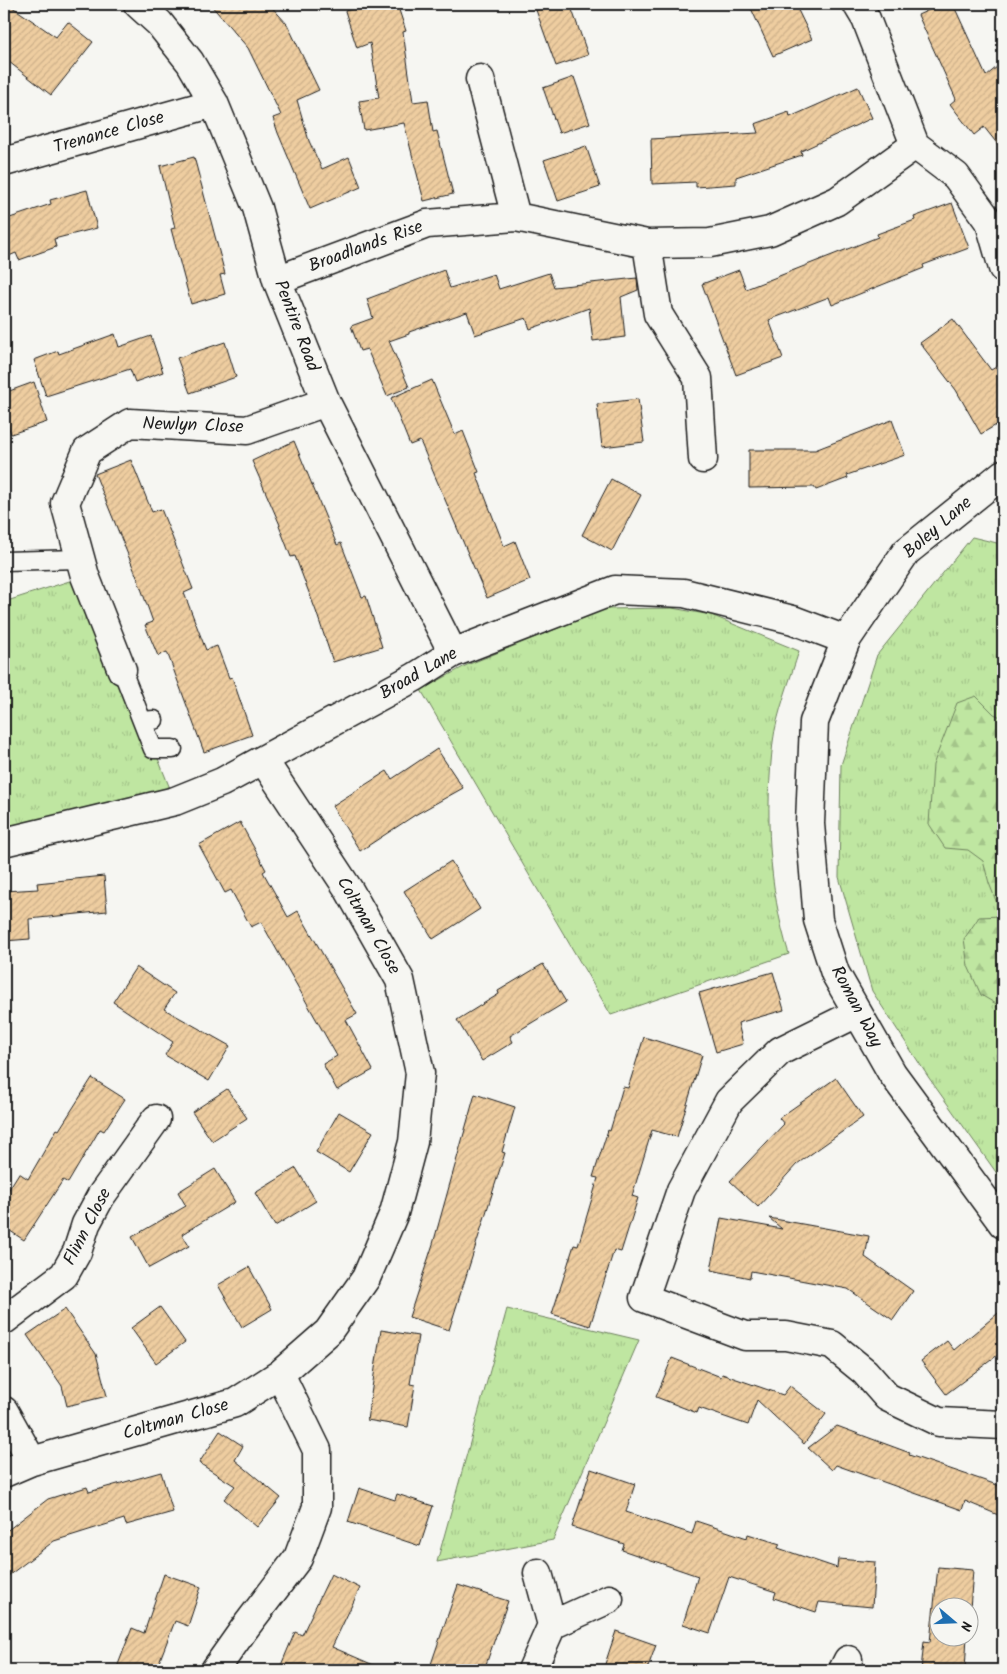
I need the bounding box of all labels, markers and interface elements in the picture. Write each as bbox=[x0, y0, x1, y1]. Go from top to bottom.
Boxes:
street label: Trenance Close bbox=[50, 103, 168, 163]
street label: Broadlands Rise bbox=[305, 213, 427, 281]
street label: Pentire Road bbox=[265, 276, 327, 377]
street label: Newlyn Close bbox=[142, 410, 244, 442]
street label: Boley Lane bbox=[897, 490, 979, 566]
street label: Broad Lane bbox=[374, 640, 464, 708]
street label: Coltman Close bbox=[328, 872, 408, 980]
street label: Roman Way bbox=[822, 961, 890, 1054]
street label: Flinn Close bbox=[56, 1183, 120, 1271]
street label: Coltman Close bbox=[120, 1391, 232, 1449]
north arrow bbox=[930, 1596, 980, 1646]
text: N bbox=[953, 1618, 977, 1634]

